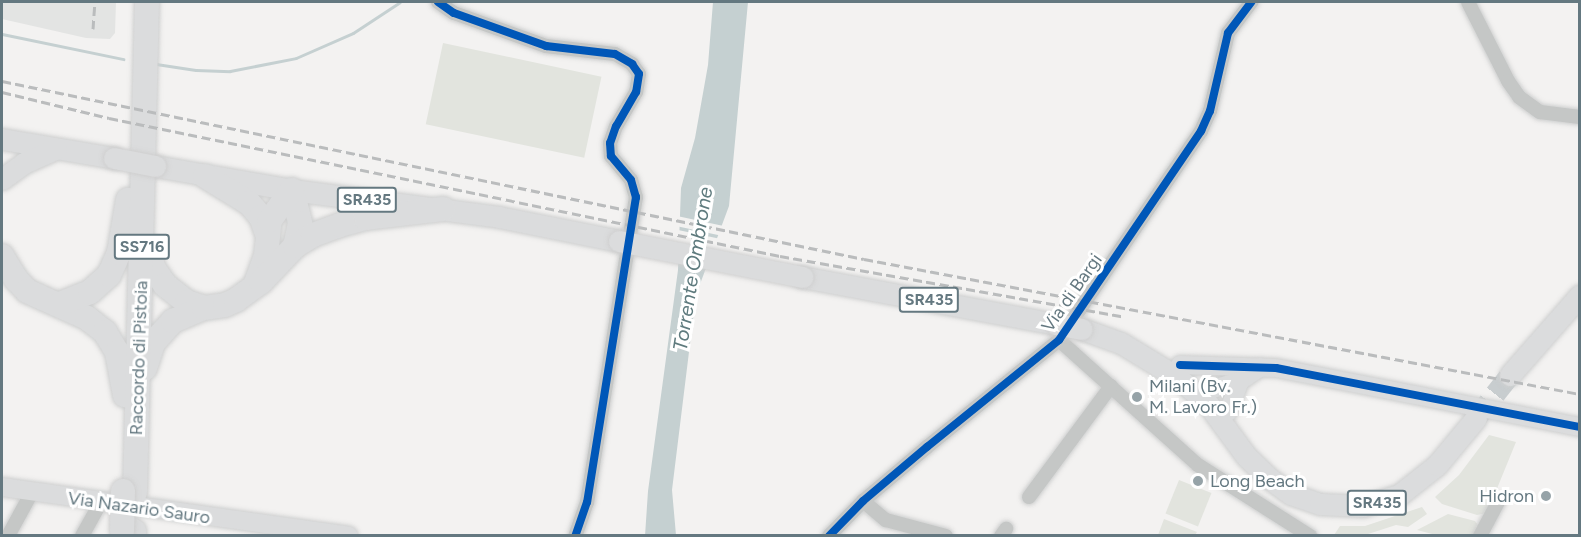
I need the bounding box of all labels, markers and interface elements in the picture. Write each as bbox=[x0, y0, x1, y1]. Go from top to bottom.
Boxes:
water label: Torrente Ombrone bbox=[668, 185, 718, 353]
road number: SR435 bbox=[336, 187, 398, 213]
road number: SS716 bbox=[114, 234, 170, 260]
street label: Via di Bargi bbox=[1037, 250, 1107, 336]
street label: Raccordo di Pistoia bbox=[126, 280, 152, 436]
road number: SR435 bbox=[898, 287, 960, 313]
place label: Milani (Bv. M. Lavoro Fr.) bbox=[1149, 376, 1257, 418]
marker: Milani (Bv. M. Lavoro Fr.) bbox=[1130, 390, 1144, 404]
place label: Long Beach bbox=[1210, 470, 1305, 492]
marker: Long Beach bbox=[1191, 474, 1205, 488]
place label: Hidron bbox=[1479, 485, 1534, 507]
street label: Via Nazario Sauro bbox=[67, 487, 211, 529]
marker: Hidron bbox=[1539, 489, 1553, 503]
road number: SR435 bbox=[1346, 490, 1408, 516]

